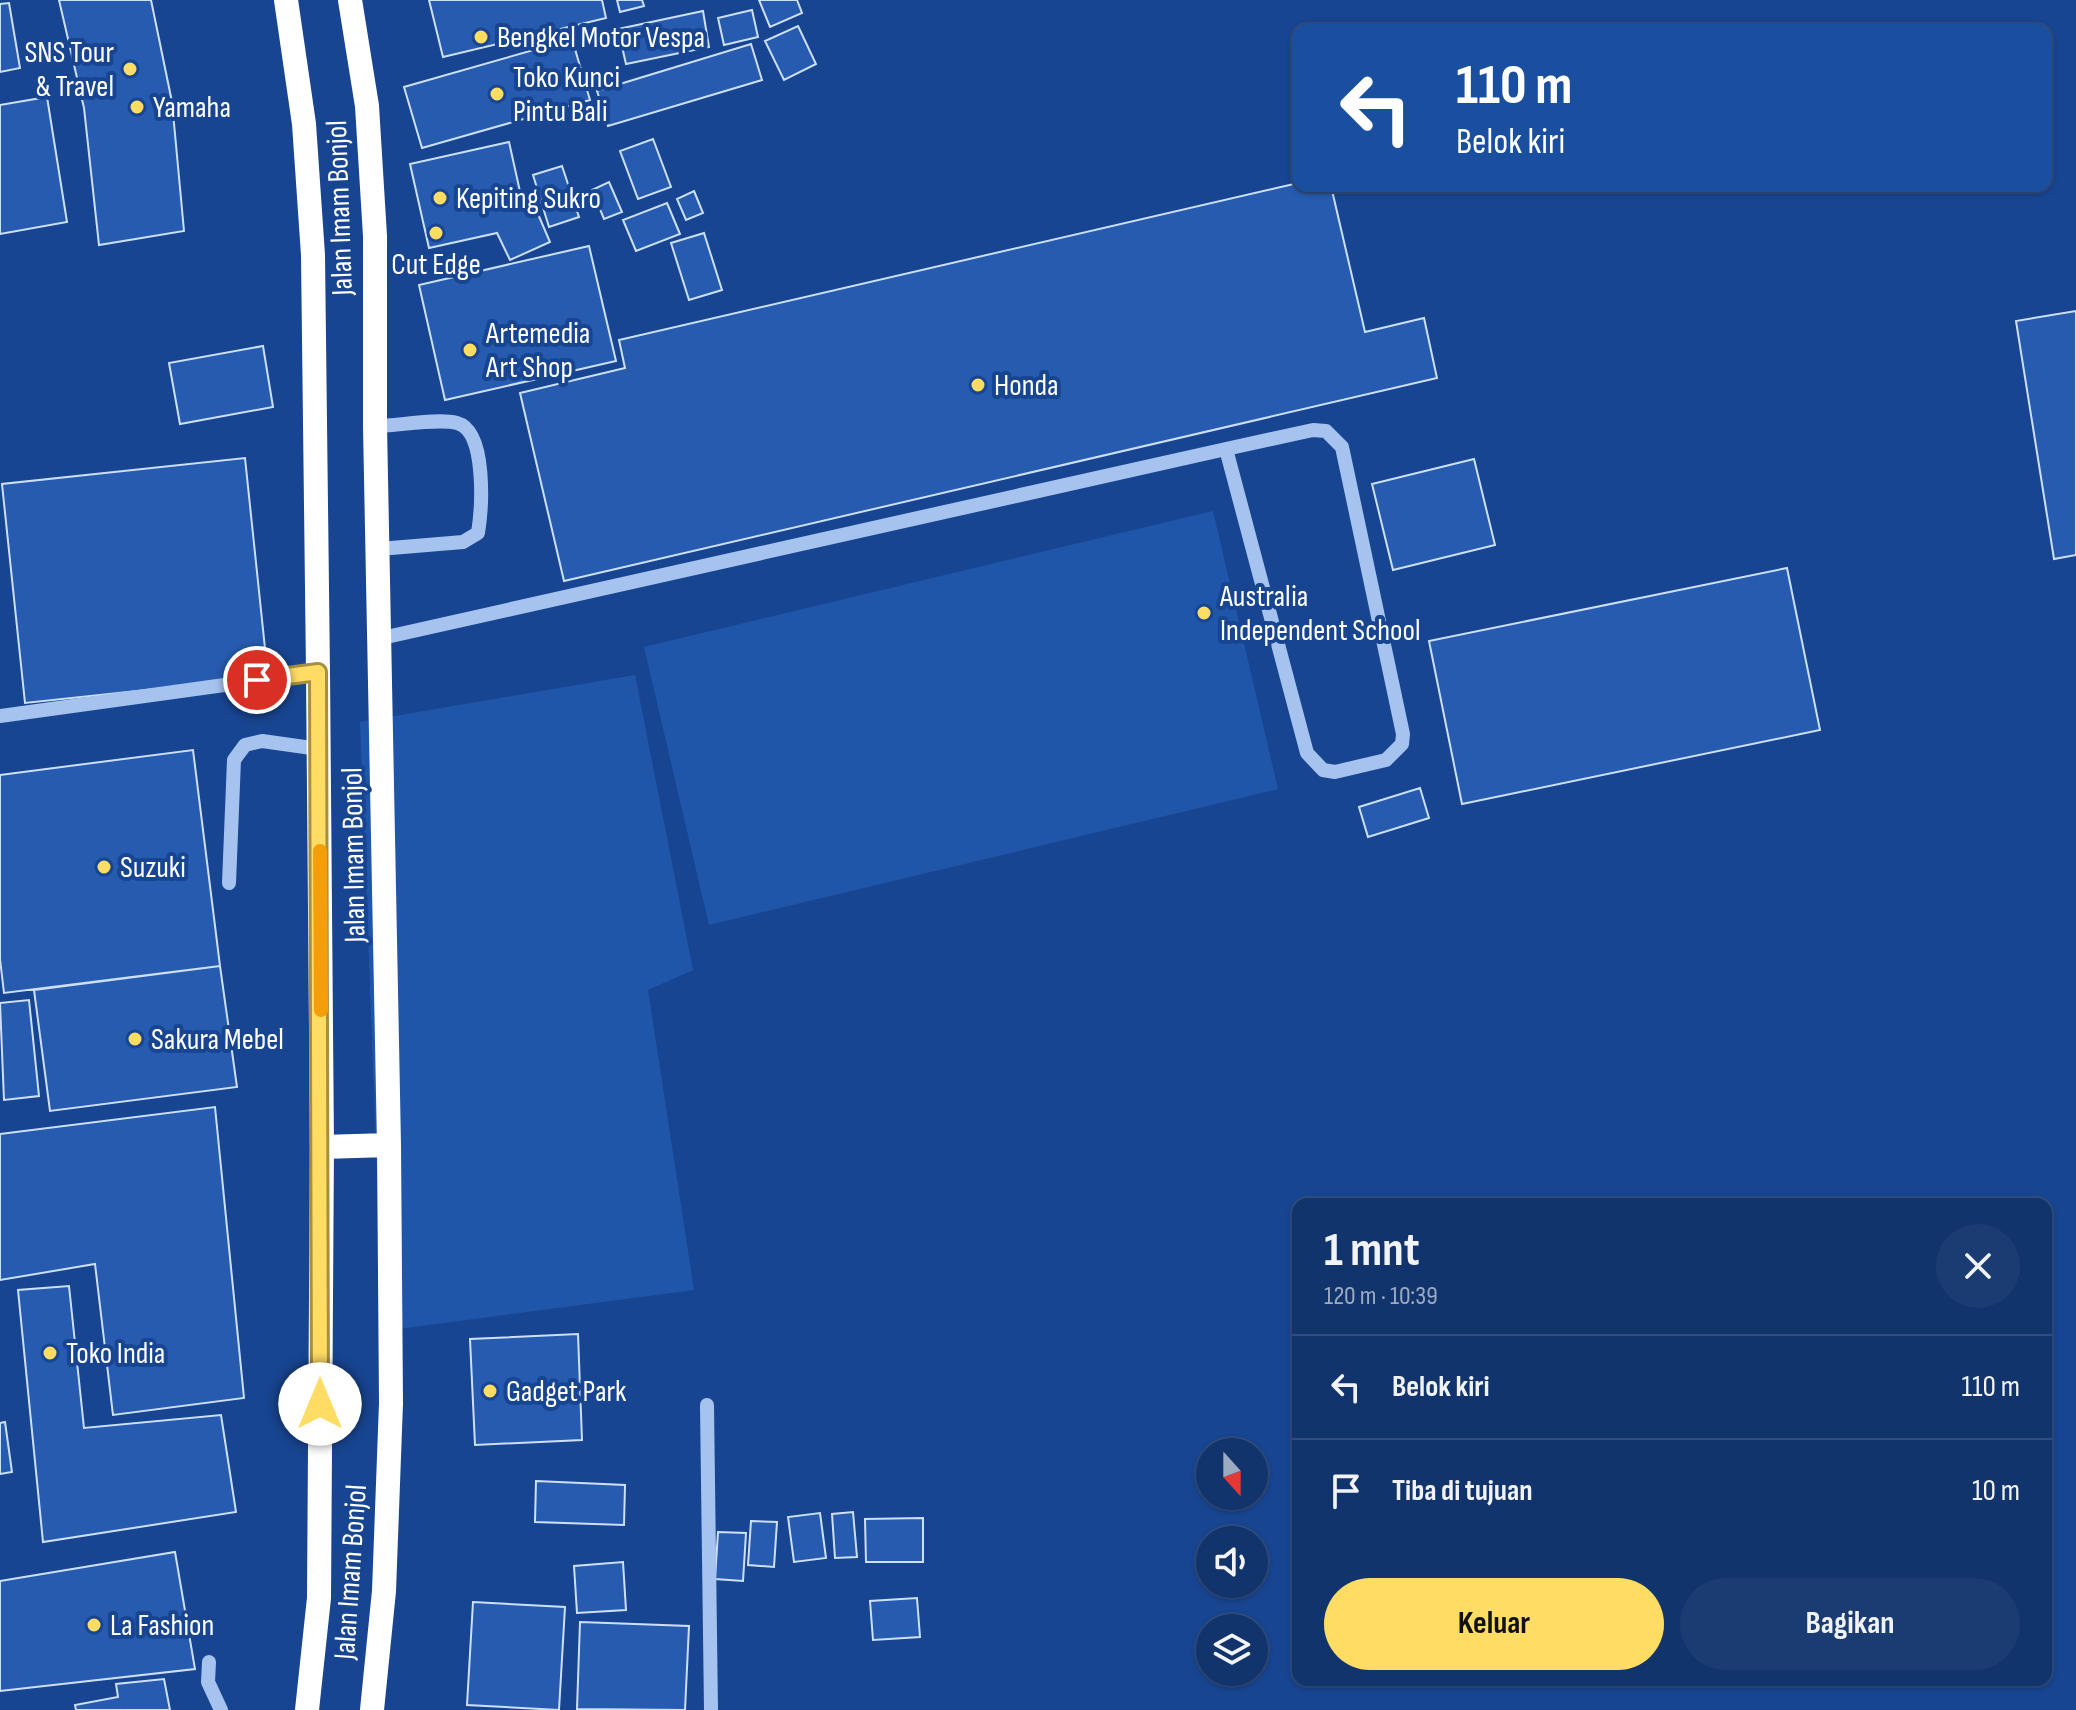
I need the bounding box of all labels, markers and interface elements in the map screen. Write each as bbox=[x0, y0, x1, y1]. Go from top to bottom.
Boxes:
place label: Bengkel Motor Vespa bbox=[497, 20, 705, 56]
marker: Bengkel Motor Vespa bbox=[472, 28, 490, 46]
place label: SNS Tour & Travel bbox=[24, 35, 114, 105]
text: 110 m bbox=[1456, 53, 1572, 120]
icon: left bbox=[1324, 56, 1428, 160]
marker: SNS Tour & Travel bbox=[121, 60, 139, 78]
place label: Toko Kunci Pintu Bali bbox=[513, 60, 620, 130]
marker: Toko Kunci Pintu Bali bbox=[488, 85, 506, 103]
place label: Yamaha bbox=[153, 90, 231, 126]
marker: Yamaha bbox=[128, 98, 146, 116]
street label: Jalan Imam Bonjol bbox=[319, 120, 361, 297]
text: Belok kiri bbox=[1456, 121, 1565, 164]
place label: Kepiting Sukro bbox=[456, 181, 601, 217]
marker: Kepiting Sukro bbox=[431, 189, 449, 207]
marker: Cut Edge bbox=[427, 224, 445, 242]
place label: Cut Edge bbox=[391, 247, 481, 283]
place label: Artemedia Art Shop bbox=[485, 316, 590, 386]
marker: Artemedia Art Shop bbox=[461, 341, 479, 359]
place label: Honda bbox=[994, 368, 1059, 404]
marker: Honda bbox=[969, 376, 987, 394]
place label: Australia Independent School bbox=[1219, 579, 1421, 649]
marker: Australia Independent School bbox=[1195, 604, 1213, 622]
pin bbox=[223, 646, 291, 714]
icon: arrive bbox=[235, 658, 279, 702]
street label: Jalan Imam Bonjol bbox=[334, 767, 374, 944]
place label: Suzuki bbox=[120, 850, 186, 886]
marker: Suzuki bbox=[95, 858, 113, 876]
place label: Sakura Mebel bbox=[151, 1022, 284, 1058]
marker: Sakura Mebel bbox=[126, 1030, 144, 1048]
text: 1 mnt bbox=[1324, 1222, 1420, 1279]
button: close bbox=[1936, 1224, 2020, 1308]
text: 120 m · 10:39 bbox=[1324, 1281, 1438, 1312]
place label: Toko India bbox=[66, 1336, 165, 1372]
marker: Toko India bbox=[41, 1344, 59, 1362]
position arrow bbox=[278, 1362, 362, 1446]
icon: left bbox=[1324, 1365, 1368, 1409]
text: Belok kiri bbox=[1392, 1369, 1490, 1405]
text: 110 m bbox=[1962, 1369, 2020, 1405]
place label: Gadget Park bbox=[506, 1374, 627, 1410]
marker: Gadget Park bbox=[481, 1382, 499, 1400]
north arrow bbox=[1196, 1438, 1268, 1510]
map controls bbox=[1196, 1438, 1268, 1686]
icon: arrive bbox=[1324, 1469, 1368, 1513]
text: Tiba di tujuan bbox=[1392, 1473, 1533, 1509]
text: 10 m bbox=[1972, 1473, 2020, 1509]
street label: Jalan Imam Bonjol bbox=[327, 1483, 375, 1662]
button: sound bbox=[1196, 1526, 1268, 1598]
button: Keluar bbox=[1324, 1578, 1664, 1670]
button: Bagikan bbox=[1680, 1578, 2020, 1670]
place label: La Fashion bbox=[110, 1608, 214, 1644]
button: layers bbox=[1196, 1614, 1268, 1686]
marker: La Fashion bbox=[85, 1616, 103, 1634]

